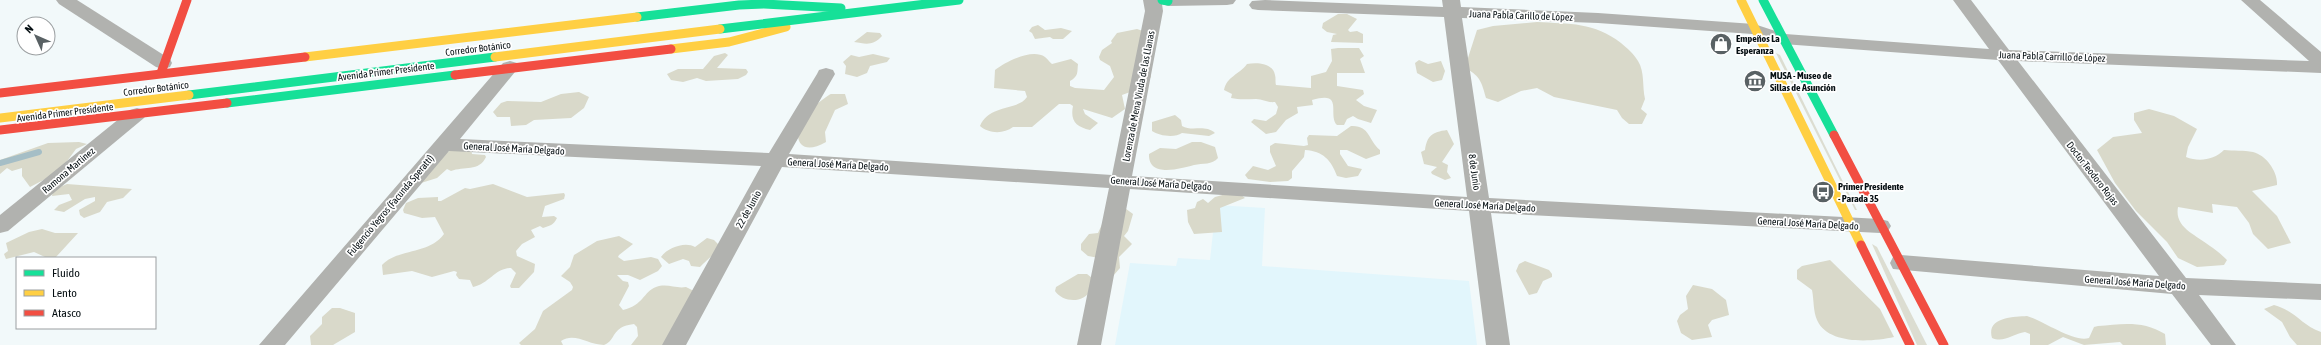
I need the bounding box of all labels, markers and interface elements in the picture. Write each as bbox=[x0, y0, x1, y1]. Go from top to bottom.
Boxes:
street label: Juana Pabla Carillo de López bbox=[1469, 8, 1574, 23]
north arrow bbox=[16, 16, 56, 56]
text: N bbox=[22, 22, 35, 35]
street label: Lorenza de Mena Viuda de las Llanas bbox=[1120, 29, 1157, 162]
shop icon: Empeños La Esperanza bbox=[1708, 31, 1734, 57]
place label: Empeños La Esperanza bbox=[1736, 33, 1780, 56]
street label: Corredor Botánico bbox=[445, 39, 512, 58]
street label: Juana Pabla Carrillo de López bbox=[1998, 49, 2106, 64]
street label: Avenida Primer Presidente bbox=[337, 60, 435, 83]
museum icon: MUSA - Museo de Sillas de Asunción bbox=[1742, 68, 1768, 94]
place label: MUSA - Museo de Sillas de Asunción bbox=[1770, 70, 1836, 93]
street label: Corredor Botánico bbox=[123, 79, 190, 98]
street label: Avenida Primer Presidente bbox=[16, 101, 114, 124]
street label: Doctor Teodoro Rojas bbox=[2064, 139, 2121, 208]
street label: General José María Delgado bbox=[463, 140, 565, 157]
street label: Ramona Martinez bbox=[40, 145, 97, 195]
street label: Fulgencio Yegros (Facunda Speratti) bbox=[345, 153, 436, 258]
street label: 8 de Junio bbox=[1467, 153, 1483, 191]
street label: General José María Delgado bbox=[787, 156, 889, 173]
street label: General José María Delgado bbox=[1110, 174, 1212, 193]
bus stop icon: Primer Presidente - Parada 35 bbox=[1810, 179, 1836, 205]
place label: Primer Presidente - Parada 35 bbox=[1838, 181, 1904, 204]
street label: 22 de Junio bbox=[734, 188, 763, 230]
street label: General José María Delgado bbox=[1434, 197, 1536, 214]
street label: General José María Delgado bbox=[1757, 215, 1859, 232]
legend bbox=[16, 257, 156, 329]
text: Fluido bbox=[52, 266, 80, 280]
street label: General José María Delgado bbox=[2084, 273, 2186, 292]
text: Lento bbox=[52, 286, 77, 300]
text: Atasco bbox=[52, 306, 82, 320]

